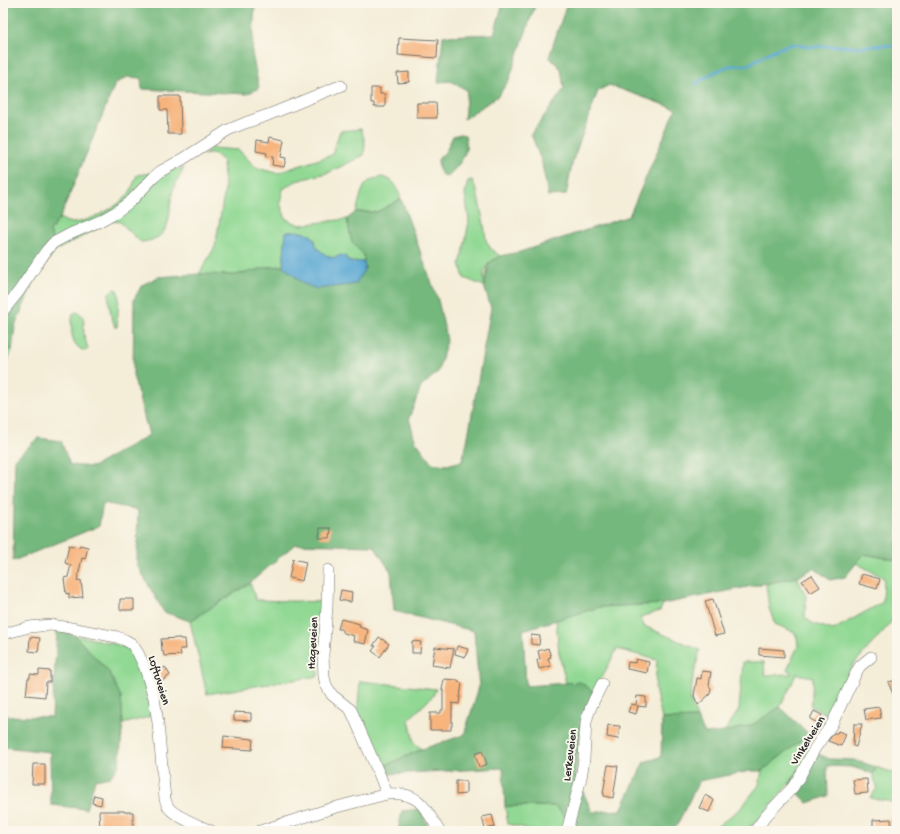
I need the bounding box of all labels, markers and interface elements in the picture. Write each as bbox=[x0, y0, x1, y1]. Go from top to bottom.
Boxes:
street label: Hageveien bbox=[306, 616, 322, 670]
street label: Loftuveien bbox=[144, 654, 172, 707]
street label: Vinkelveien bbox=[788, 714, 829, 769]
street label: Lerkeveien bbox=[561, 728, 581, 782]

